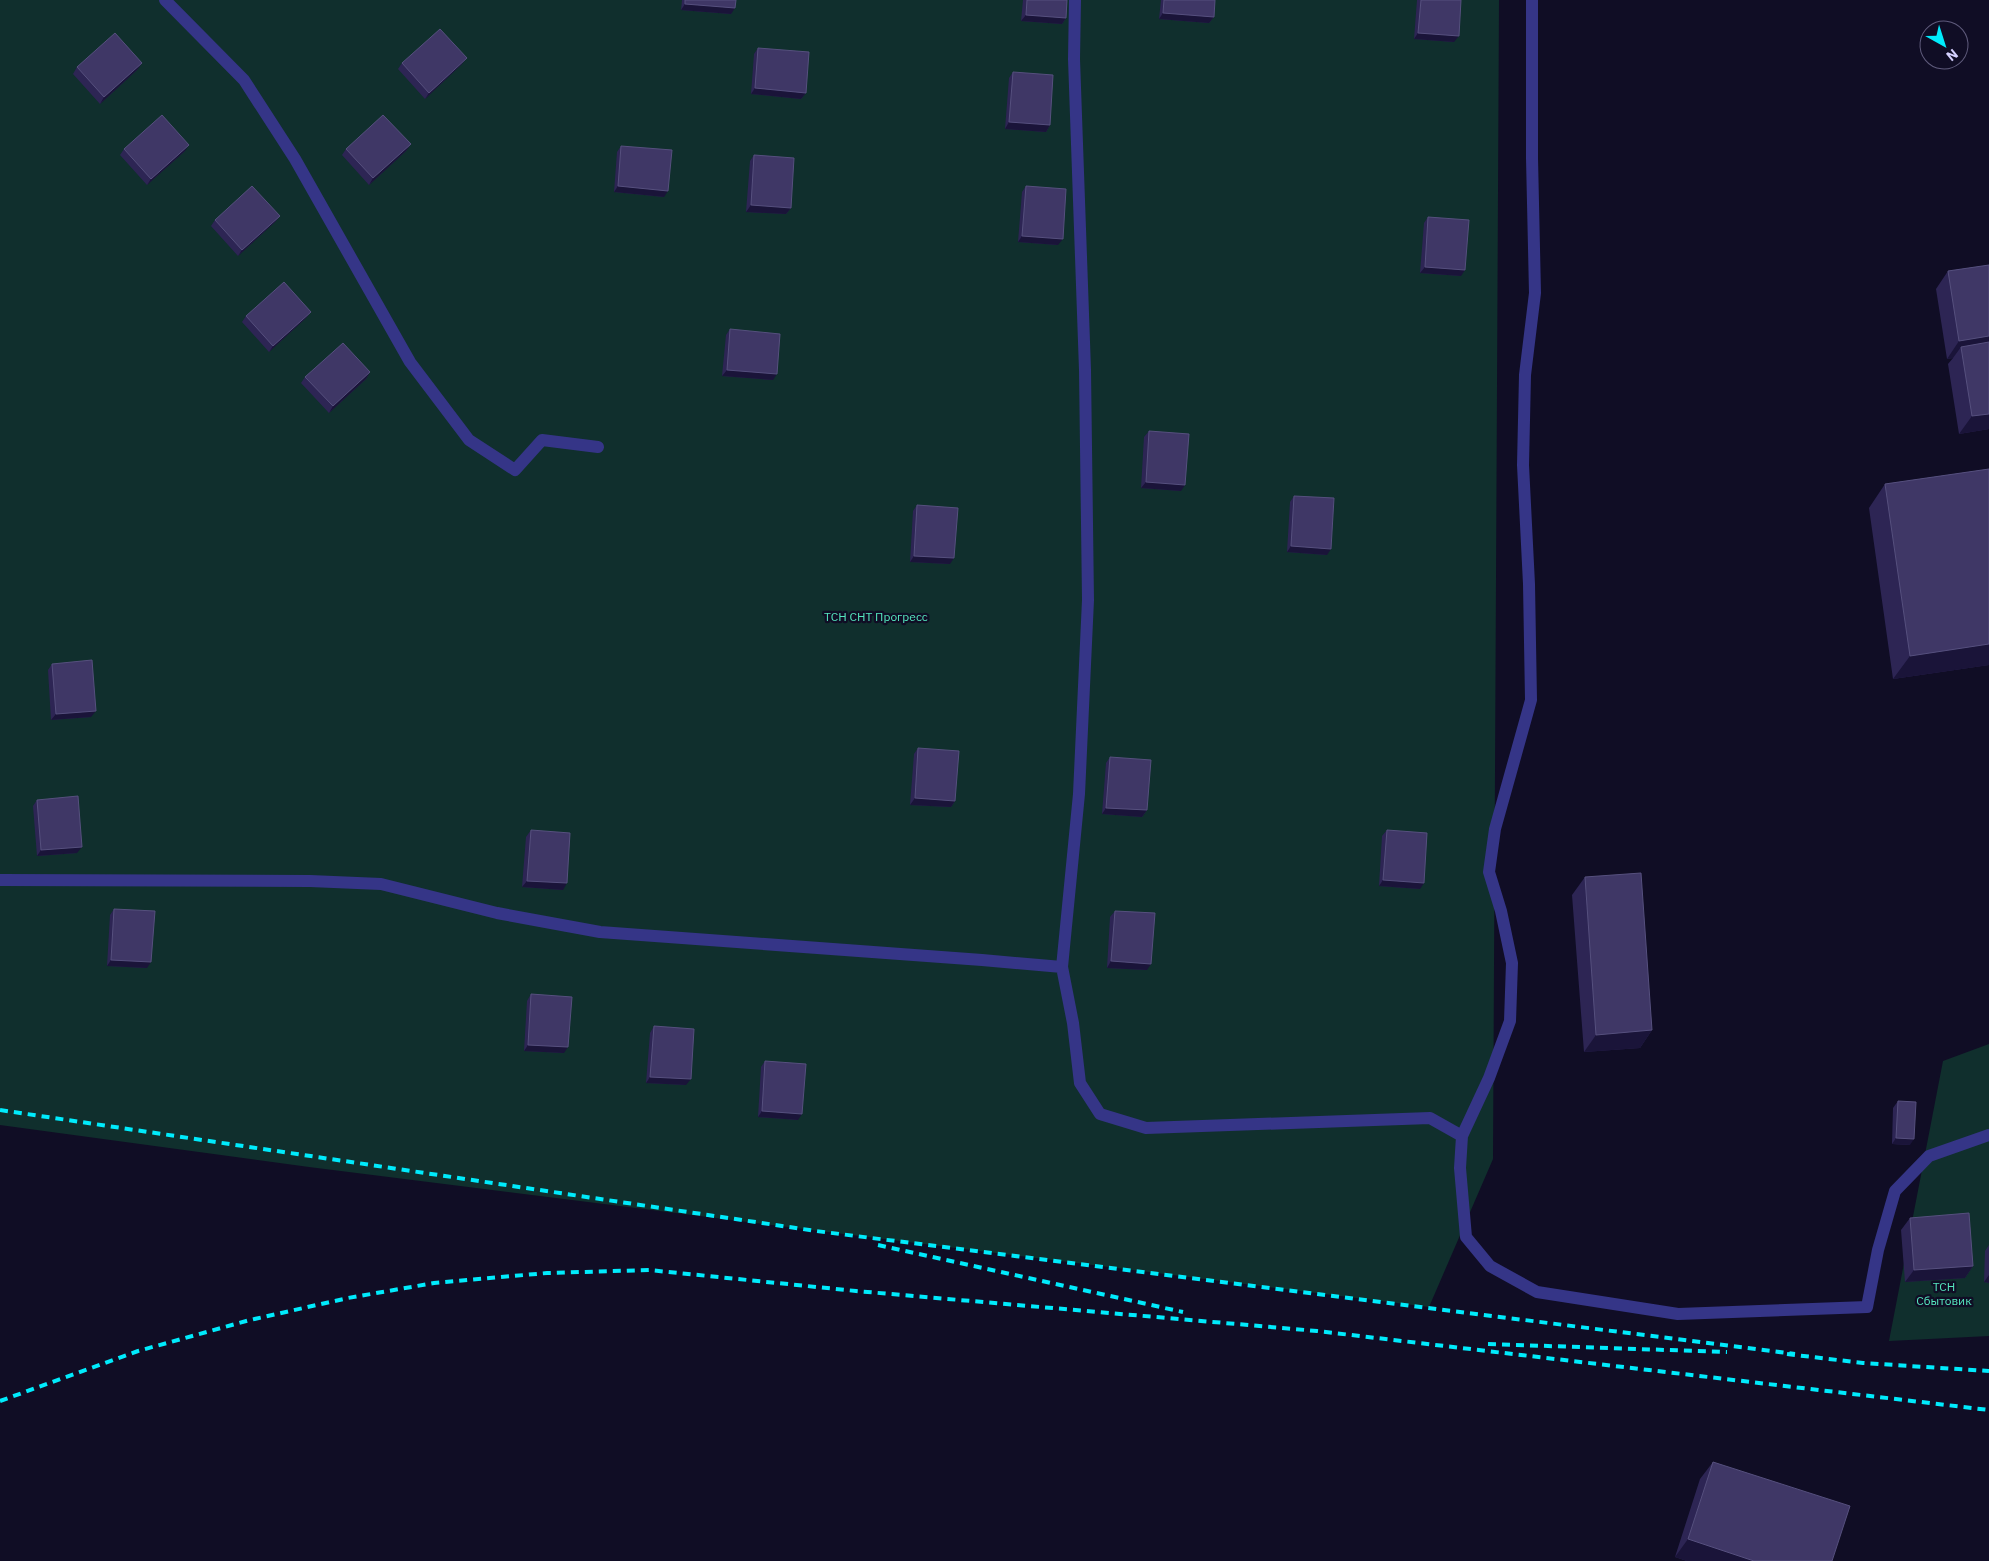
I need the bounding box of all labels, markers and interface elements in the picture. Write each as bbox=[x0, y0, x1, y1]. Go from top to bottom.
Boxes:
north arrow bbox=[1919, 20, 1969, 70]
text: N bbox=[1943, 45, 1962, 65]
park label: ТСН СНТ Прогресс bbox=[824, 609, 928, 624]
park label: ТСН Сбытовик bbox=[1916, 1279, 1972, 1308]

